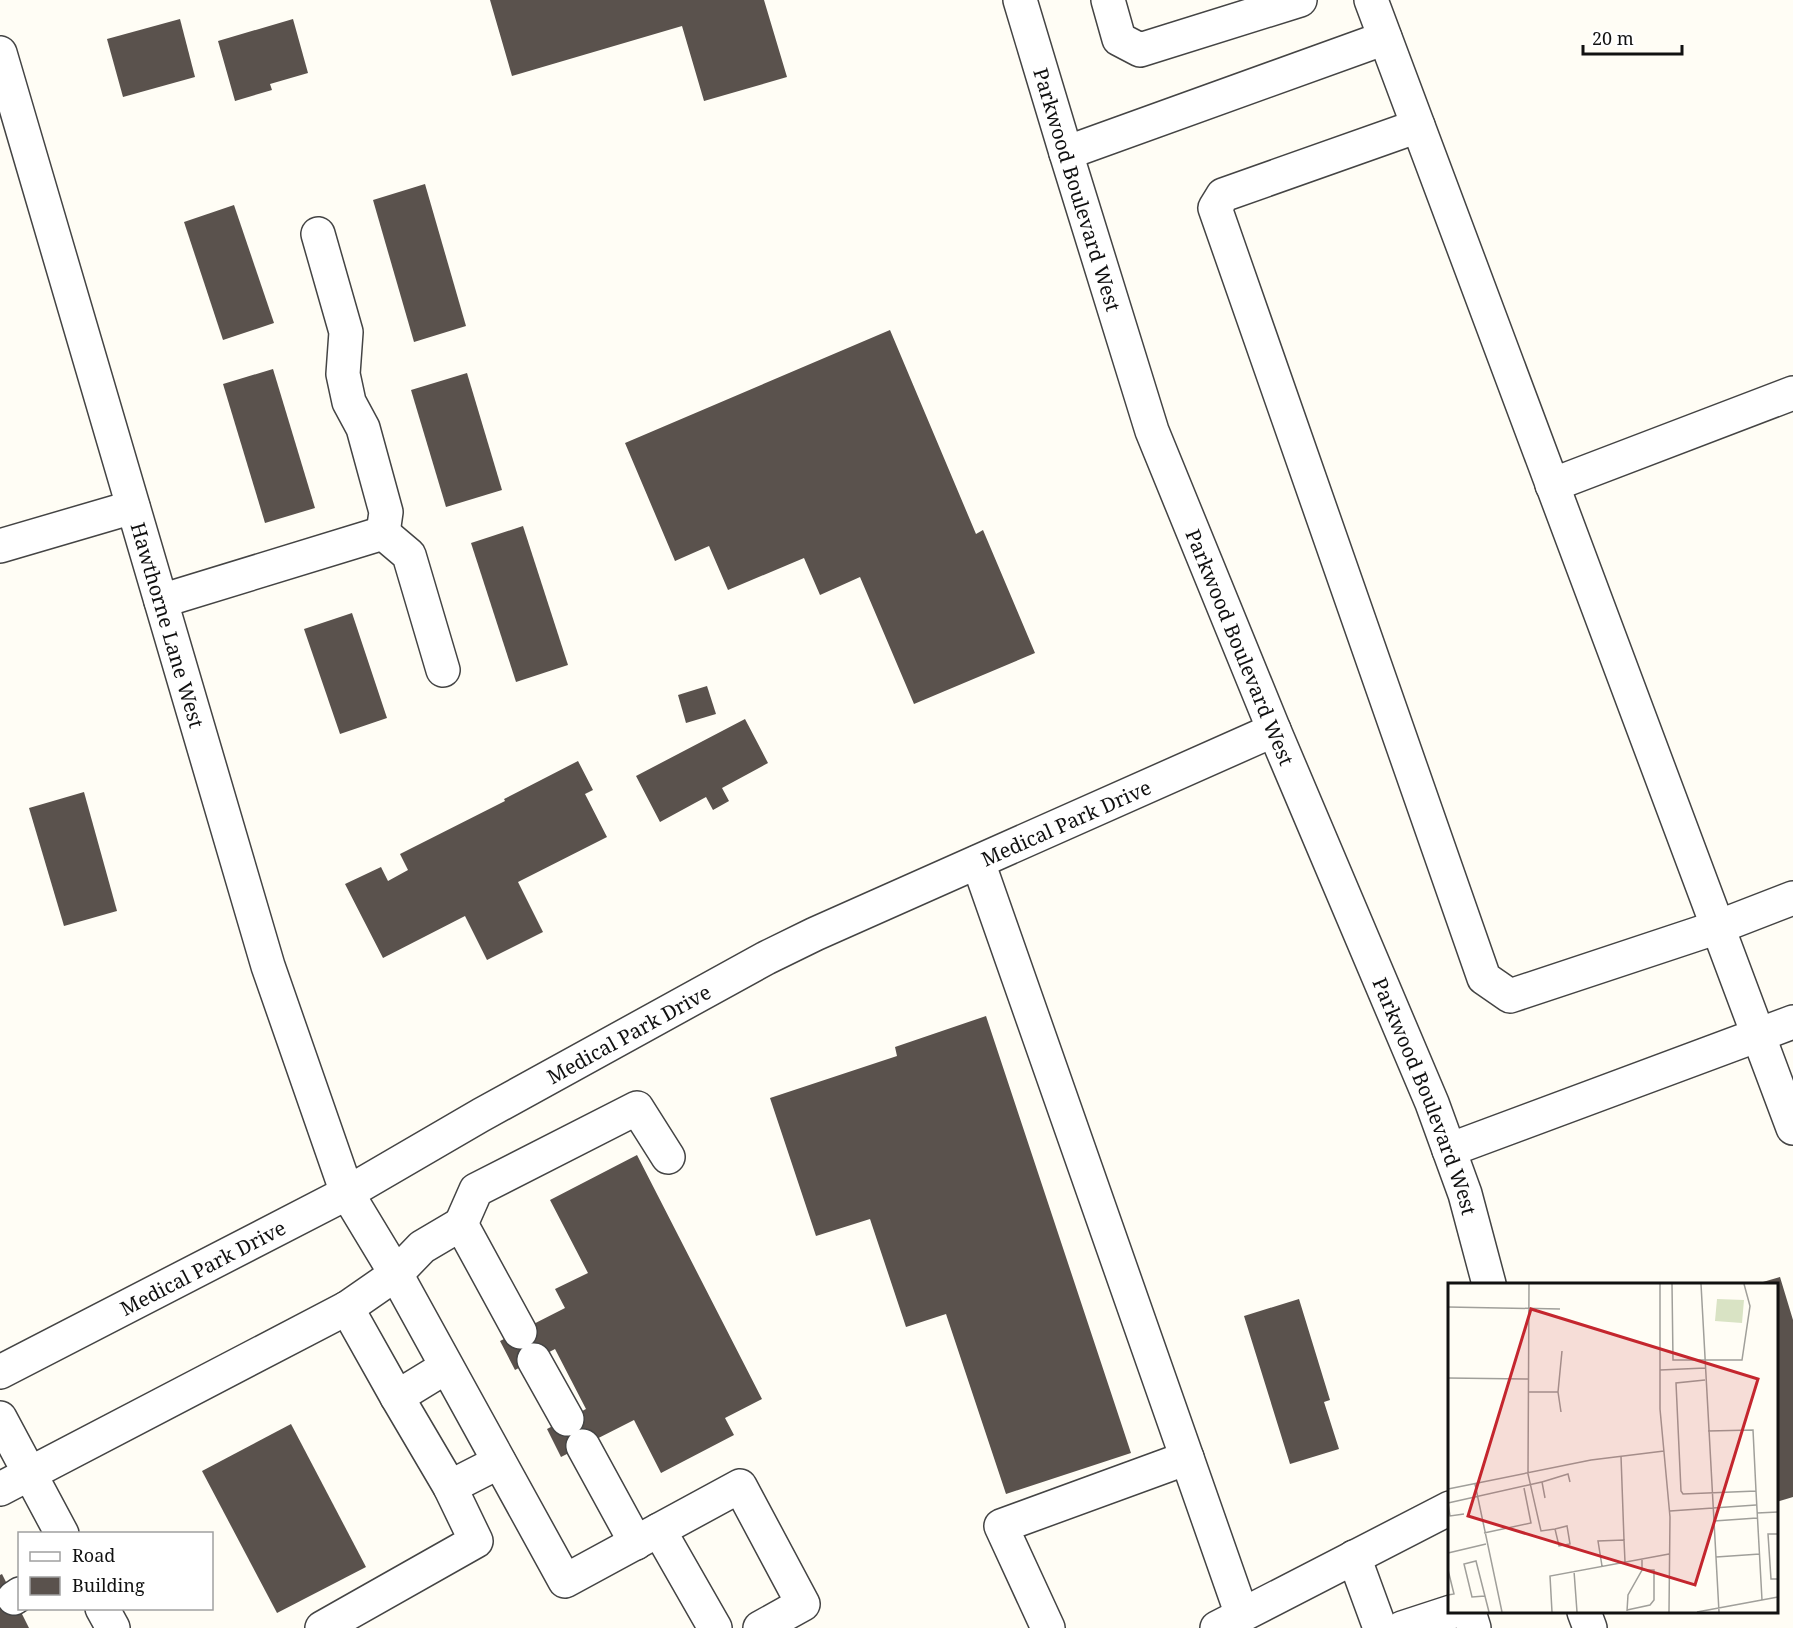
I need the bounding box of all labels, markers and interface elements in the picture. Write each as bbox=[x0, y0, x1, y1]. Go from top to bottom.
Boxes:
scale bar bbox=[1583, 18, 1682, 56]
text: 20 m bbox=[1592, 26, 1634, 50]
street label: Parkwood Boulevard West bbox=[1028, 65, 1128, 314]
street label: Hawthorne Lane West bbox=[125, 519, 211, 731]
street label: Parkwood Boulevard West bbox=[1180, 525, 1301, 769]
street label: Medical Park Drive bbox=[977, 773, 1155, 872]
street label: Parkwood Boulevard West bbox=[1367, 973, 1483, 1218]
street label: Medical Park Drive bbox=[542, 978, 715, 1090]
street label: Medical Park Drive bbox=[115, 1214, 290, 1321]
inset map bbox=[1448, 1283, 1778, 1613]
legend bbox=[18, 1532, 213, 1610]
text: Road bbox=[72, 1543, 115, 1567]
text: Building bbox=[72, 1573, 145, 1597]

